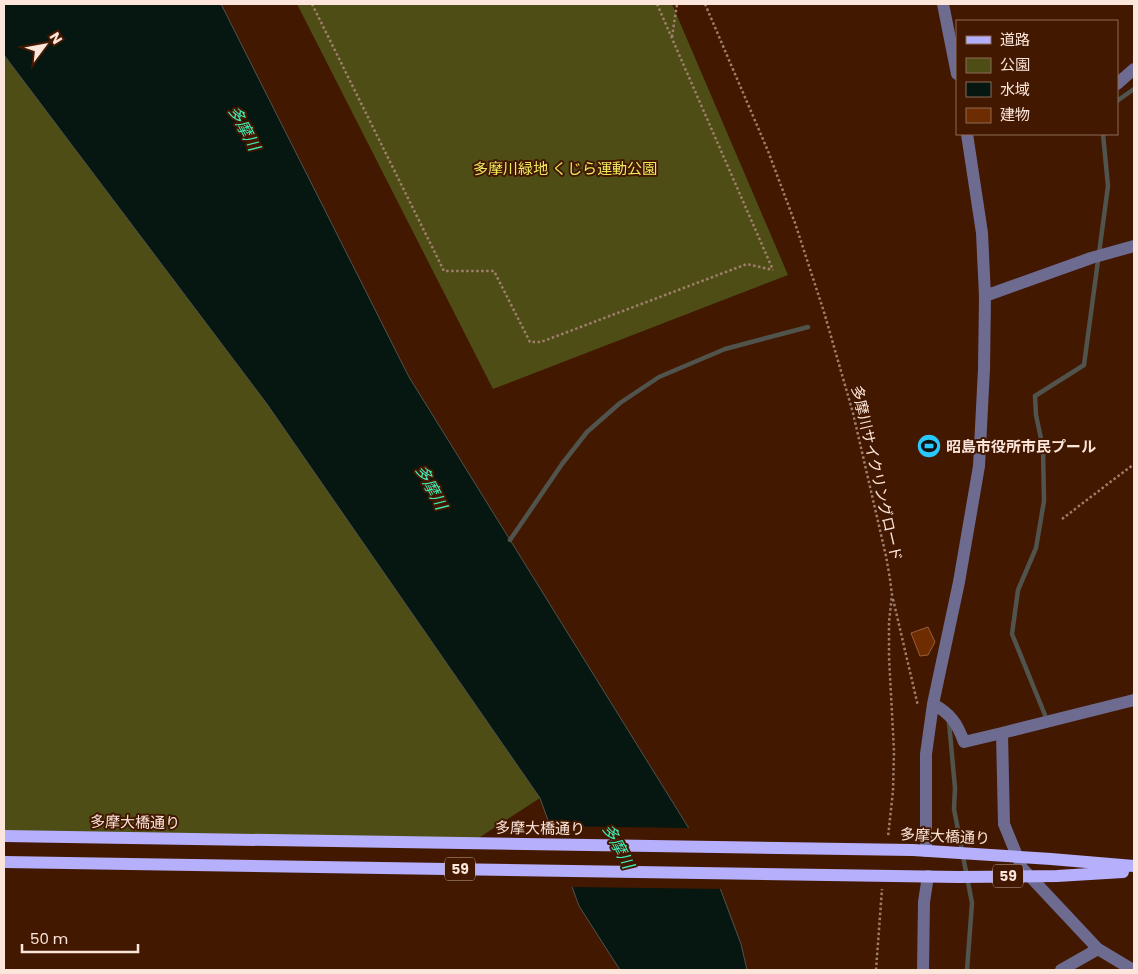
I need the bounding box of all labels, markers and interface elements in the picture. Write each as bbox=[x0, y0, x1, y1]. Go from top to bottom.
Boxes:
north arrow bbox=[20, 20, 70, 70]
legend bbox=[956, 20, 1118, 135]
text: N bbox=[45, 28, 67, 48]
text: 道路 bbox=[1000, 29, 1030, 50]
text: 公園 bbox=[1000, 54, 1030, 75]
text: 水域 bbox=[1000, 79, 1030, 100]
water label: 多摩川 bbox=[223, 101, 266, 156]
text: 建物 bbox=[1000, 104, 1030, 125]
park label: 多摩川緑地 くじら運動公園 bbox=[473, 158, 657, 179]
street label: 多摩川サイクリングロード bbox=[847, 383, 907, 563]
sports icon: 昭島市役所市民プール bbox=[916, 433, 942, 459]
place label: 昭島市役所市民プール bbox=[946, 436, 1096, 457]
water label: 多摩川 bbox=[410, 460, 453, 515]
street label: 多摩大橋通り bbox=[90, 811, 180, 833]
street label: 多摩大橋通り bbox=[495, 817, 585, 839]
water label: 多摩川 bbox=[597, 819, 640, 874]
street label: 多摩大橋通り bbox=[900, 823, 990, 849]
road number: 59 bbox=[445, 858, 475, 881]
road number: 59 bbox=[993, 864, 1023, 888]
scale bar bbox=[22, 922, 139, 954]
text: 50 m bbox=[30, 928, 68, 949]

